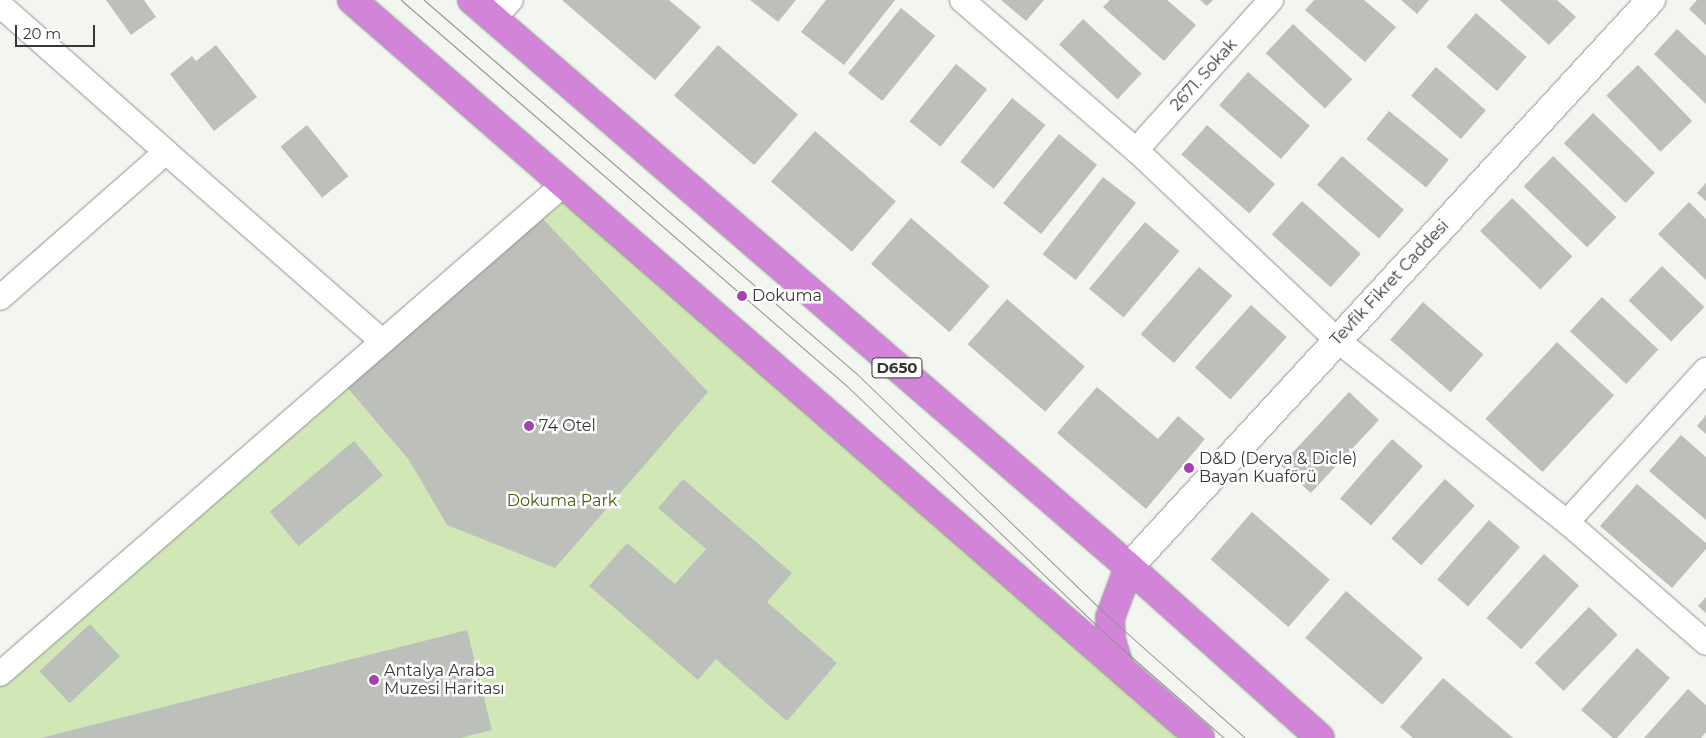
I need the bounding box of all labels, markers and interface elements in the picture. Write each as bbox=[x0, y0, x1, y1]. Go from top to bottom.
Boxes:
scale bar bbox=[18, 15, 98, 47]
text: 20 m bbox=[23, 24, 61, 43]
street label: 2671. Sokak bbox=[1167, 35, 1241, 115]
street label: Tevfik Fikret Caddesi bbox=[1327, 216, 1453, 350]
place label: Dokuma bbox=[752, 286, 822, 306]
marker: Dokuma bbox=[736, 290, 748, 302]
road number: D650 bbox=[871, 356, 923, 380]
place label: 74 Otel bbox=[539, 416, 596, 436]
marker: 74 Otel bbox=[523, 420, 535, 432]
place label: D&D (Derya & Dicle) Bayan Kuaförü bbox=[1199, 449, 1357, 487]
marker: D&D (Derya & Dicle) Bayan Kuaförü bbox=[1183, 462, 1195, 474]
park label: Dokuma Park bbox=[507, 491, 617, 511]
place label: Antalya Araba Muzesi Haritası bbox=[384, 661, 505, 699]
marker: Antalya Araba Muzesi Haritası bbox=[368, 674, 380, 686]

